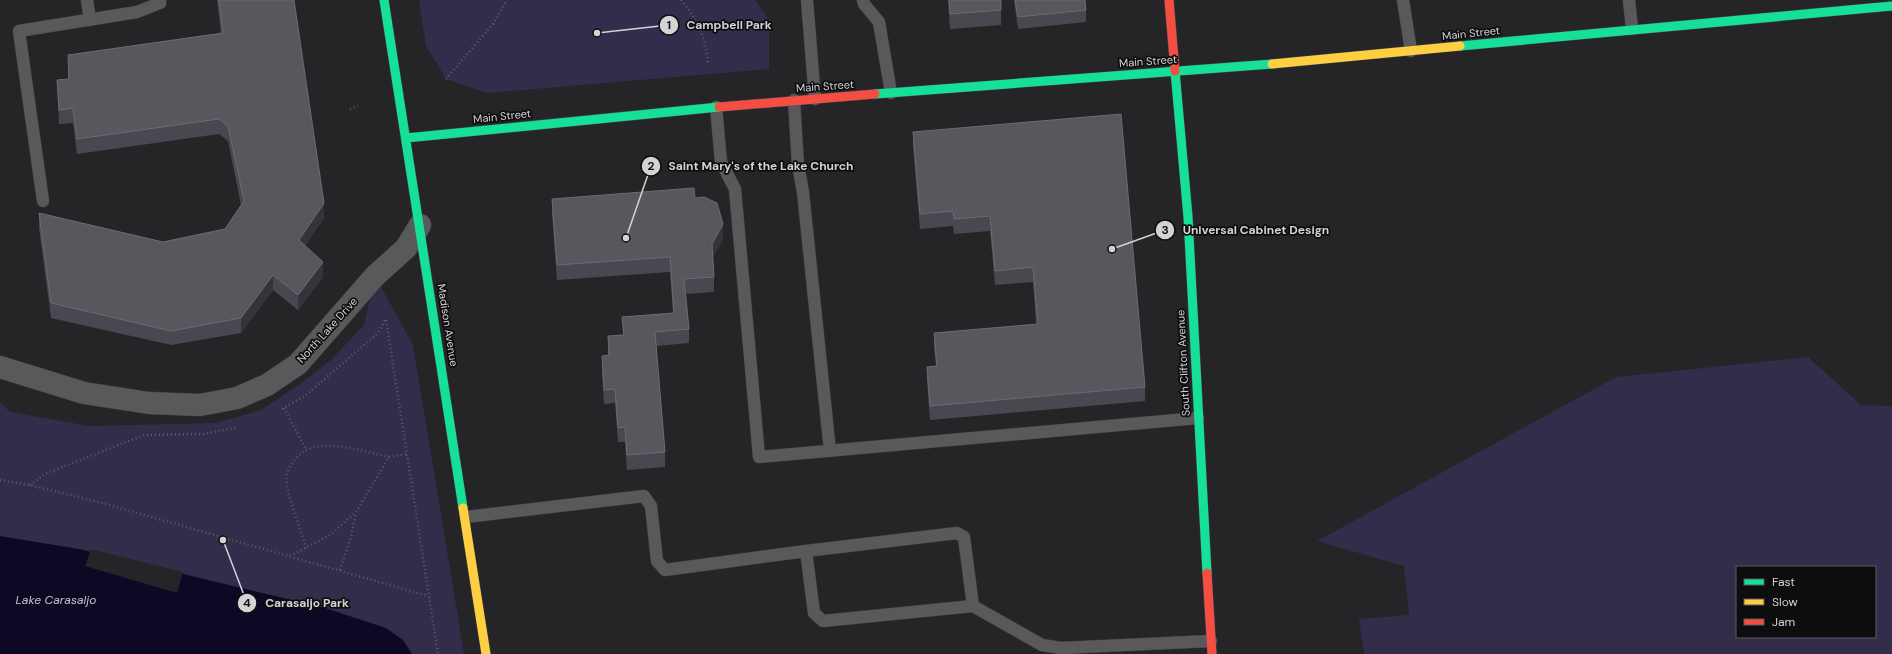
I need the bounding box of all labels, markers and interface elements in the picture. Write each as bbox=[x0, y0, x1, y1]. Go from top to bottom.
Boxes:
callout: Campbell Park bbox=[659, 13, 780, 37]
text: 1 bbox=[667, 17, 671, 33]
text: Campbell Park bbox=[686, 17, 772, 33]
street label: Main Street bbox=[1441, 23, 1501, 43]
street label: Main Street bbox=[1118, 52, 1178, 70]
street label: Main Street bbox=[795, 77, 855, 95]
street label: Main Street bbox=[472, 106, 532, 126]
callout: Saint Mary's of the Lake Church bbox=[641, 154, 862, 178]
text: 2 bbox=[648, 158, 655, 174]
text: Saint Mary's of the Lake Church bbox=[668, 158, 854, 174]
callout: Universal Cabinet Design bbox=[1155, 218, 1337, 242]
text: 3 bbox=[1161, 222, 1169, 238]
text: Universal Cabinet Design bbox=[1183, 222, 1329, 238]
street label: Madison Avenue bbox=[435, 283, 461, 367]
street label: North Lake Drive bbox=[294, 294, 360, 366]
street label: South Clifton Avenue bbox=[1173, 309, 1193, 417]
legend bbox=[1736, 566, 1876, 638]
text: Fast bbox=[1772, 574, 1795, 590]
callout: Carasaljo Park bbox=[237, 591, 357, 615]
water label: Lake Carasaljo bbox=[16, 592, 96, 608]
text: Slow bbox=[1772, 594, 1798, 610]
text: 4 bbox=[243, 595, 251, 611]
text: Carasaljo Park bbox=[265, 595, 349, 611]
text: Jam bbox=[1772, 614, 1795, 630]

